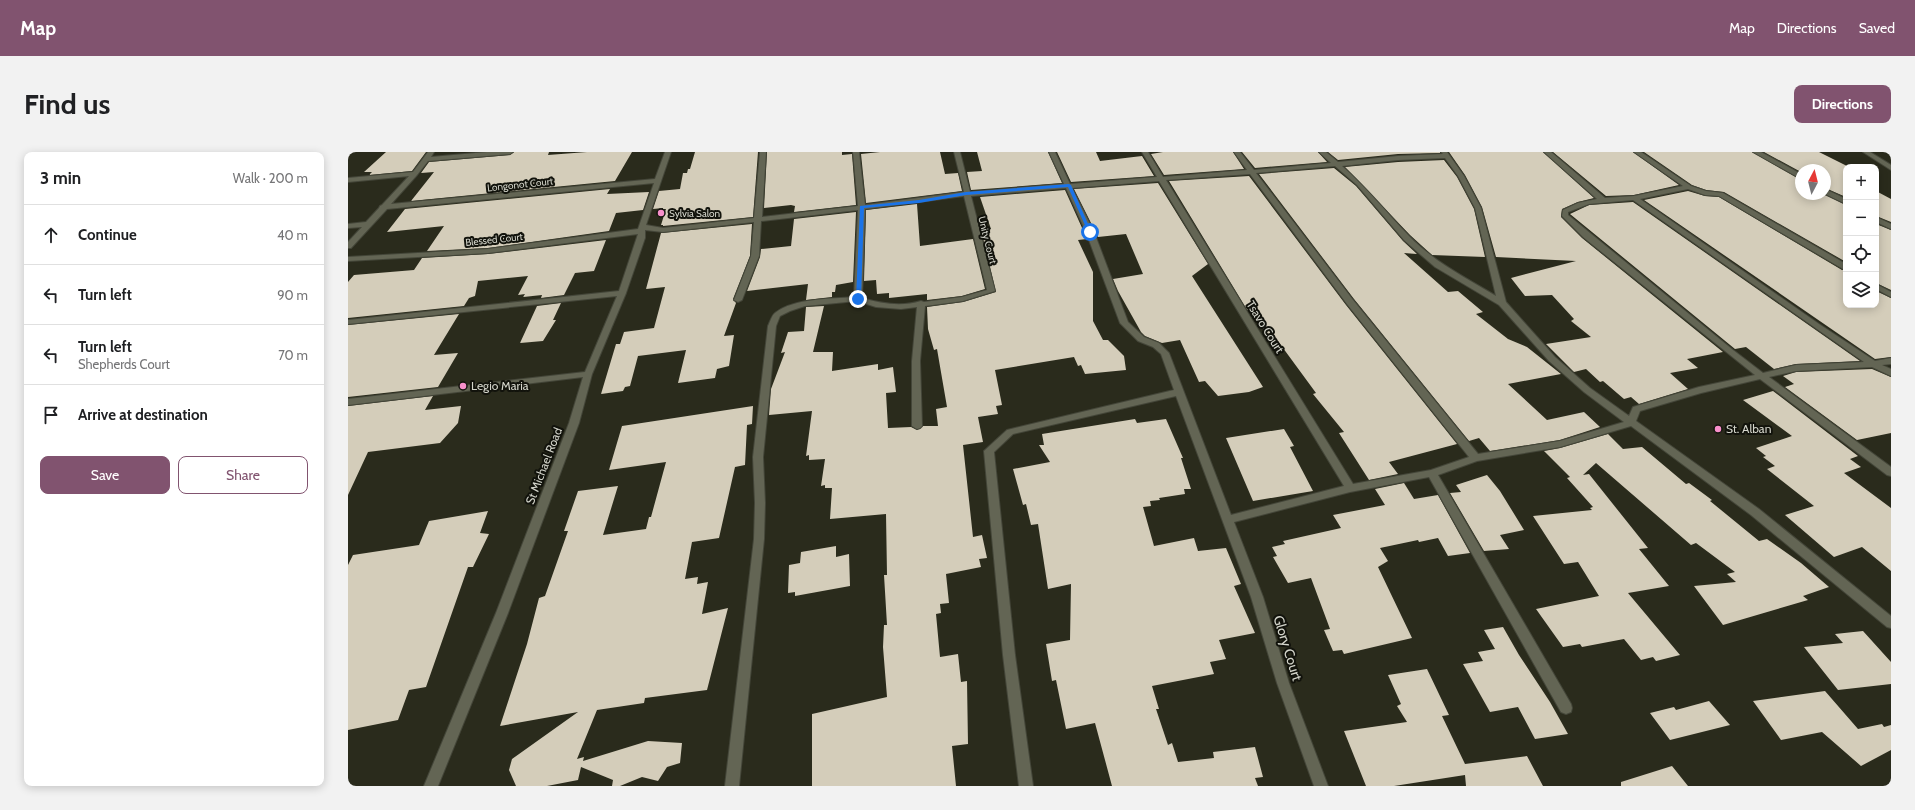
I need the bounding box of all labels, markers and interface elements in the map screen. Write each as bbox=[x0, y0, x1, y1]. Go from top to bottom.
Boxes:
text: Map bbox=[20, 17, 56, 40]
text: Map bbox=[1729, 19, 1755, 37]
text: Directions bbox=[1777, 19, 1837, 37]
text: Saved bbox=[1859, 19, 1895, 37]
button: Directions bbox=[1794, 85, 1891, 123]
text: Find us bbox=[24, 87, 110, 121]
north arrow bbox=[1795, 164, 1831, 200]
map controls bbox=[1843, 164, 1879, 308]
button: + bbox=[1843, 164, 1879, 200]
text: 3 min bbox=[40, 168, 81, 188]
text: Walk · 200 m bbox=[233, 170, 308, 186]
street label: Longonot Court bbox=[486, 174, 554, 194]
button: − bbox=[1843, 200, 1879, 236]
place label: Sylvia Salon bbox=[669, 207, 721, 220]
marker: Sylvia Salon bbox=[656, 208, 666, 218]
street label: Unity Court bbox=[975, 215, 1000, 266]
route start bbox=[1081, 223, 1099, 241]
icon: ahead bbox=[40, 224, 62, 246]
text: Continue bbox=[78, 226, 137, 244]
text: 40 m bbox=[277, 227, 308, 243]
street label: Blessed Court bbox=[465, 230, 524, 249]
button: locate bbox=[1843, 236, 1879, 272]
button: layers bbox=[1843, 272, 1879, 308]
icon: left bbox=[40, 284, 62, 306]
text: Turn left bbox=[78, 286, 132, 304]
text: 90 m bbox=[277, 287, 308, 303]
route end bbox=[849, 290, 867, 308]
street label: Tsavo Court bbox=[1243, 298, 1287, 356]
text: Turn left bbox=[78, 338, 132, 356]
icon: left bbox=[40, 344, 62, 366]
text: 70 m bbox=[278, 347, 308, 363]
text: Shepherds Court bbox=[78, 356, 170, 372]
place label: Legio Maria bbox=[471, 378, 529, 393]
marker: Legio Maria bbox=[458, 381, 468, 391]
icon: arrive bbox=[40, 404, 62, 426]
text: Arrive at destination bbox=[78, 406, 208, 424]
place label: St. Alban bbox=[1726, 421, 1772, 436]
marker: St. Alban bbox=[1713, 424, 1723, 434]
street label: St Michael Road bbox=[522, 425, 565, 506]
button: Save bbox=[40, 456, 170, 494]
button: Share bbox=[178, 456, 308, 494]
street label: Glory Court bbox=[1270, 613, 1307, 683]

